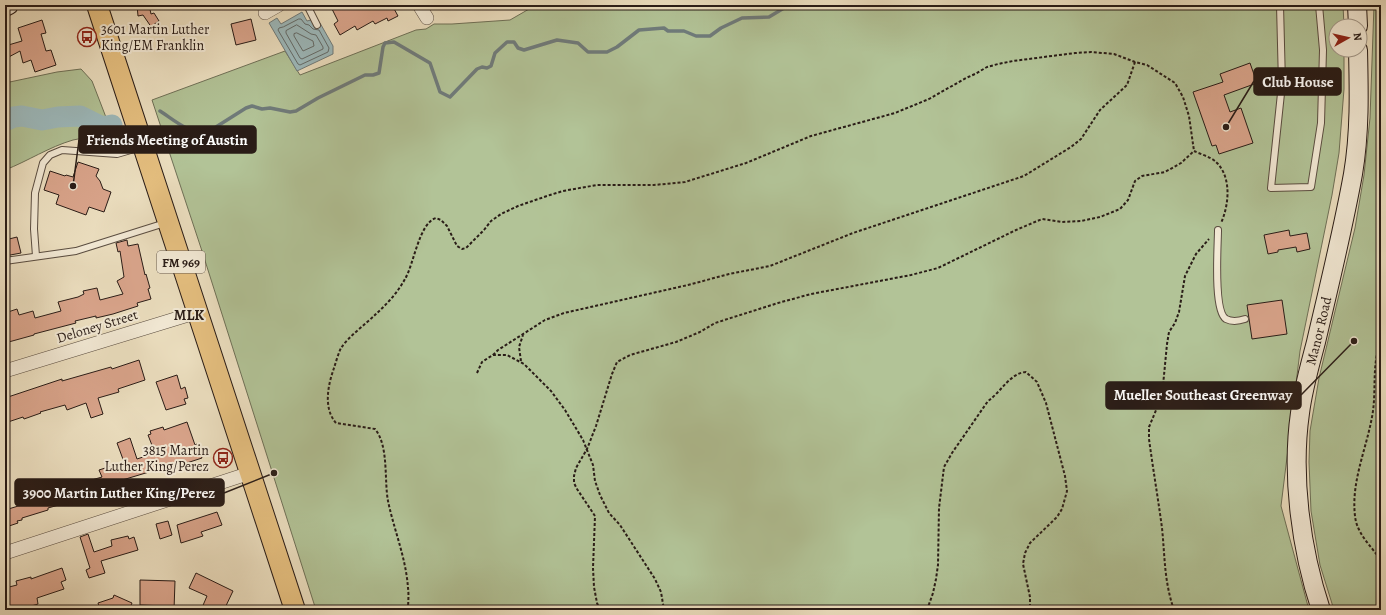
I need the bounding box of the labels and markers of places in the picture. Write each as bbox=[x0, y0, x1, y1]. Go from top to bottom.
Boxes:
place label: 3601 Martin Luther King/EM Franklin bbox=[101, 20, 210, 55]
bus stop icon: 3601 Martin Luther King/EM Franklin bbox=[76, 26, 98, 48]
callout: Club House bbox=[1254, 68, 1341, 95]
callout: Friends Meeting of Austin bbox=[79, 126, 256, 153]
callout: Mueller Southeast Greenway bbox=[1106, 382, 1301, 409]
place label: 3815 Martin Luther King/Perez bbox=[105, 441, 209, 476]
bus stop icon: 3815 Martin Luther King/Perez bbox=[212, 447, 234, 469]
callout: 3900 Martin Luther King/Perez bbox=[15, 479, 224, 506]

